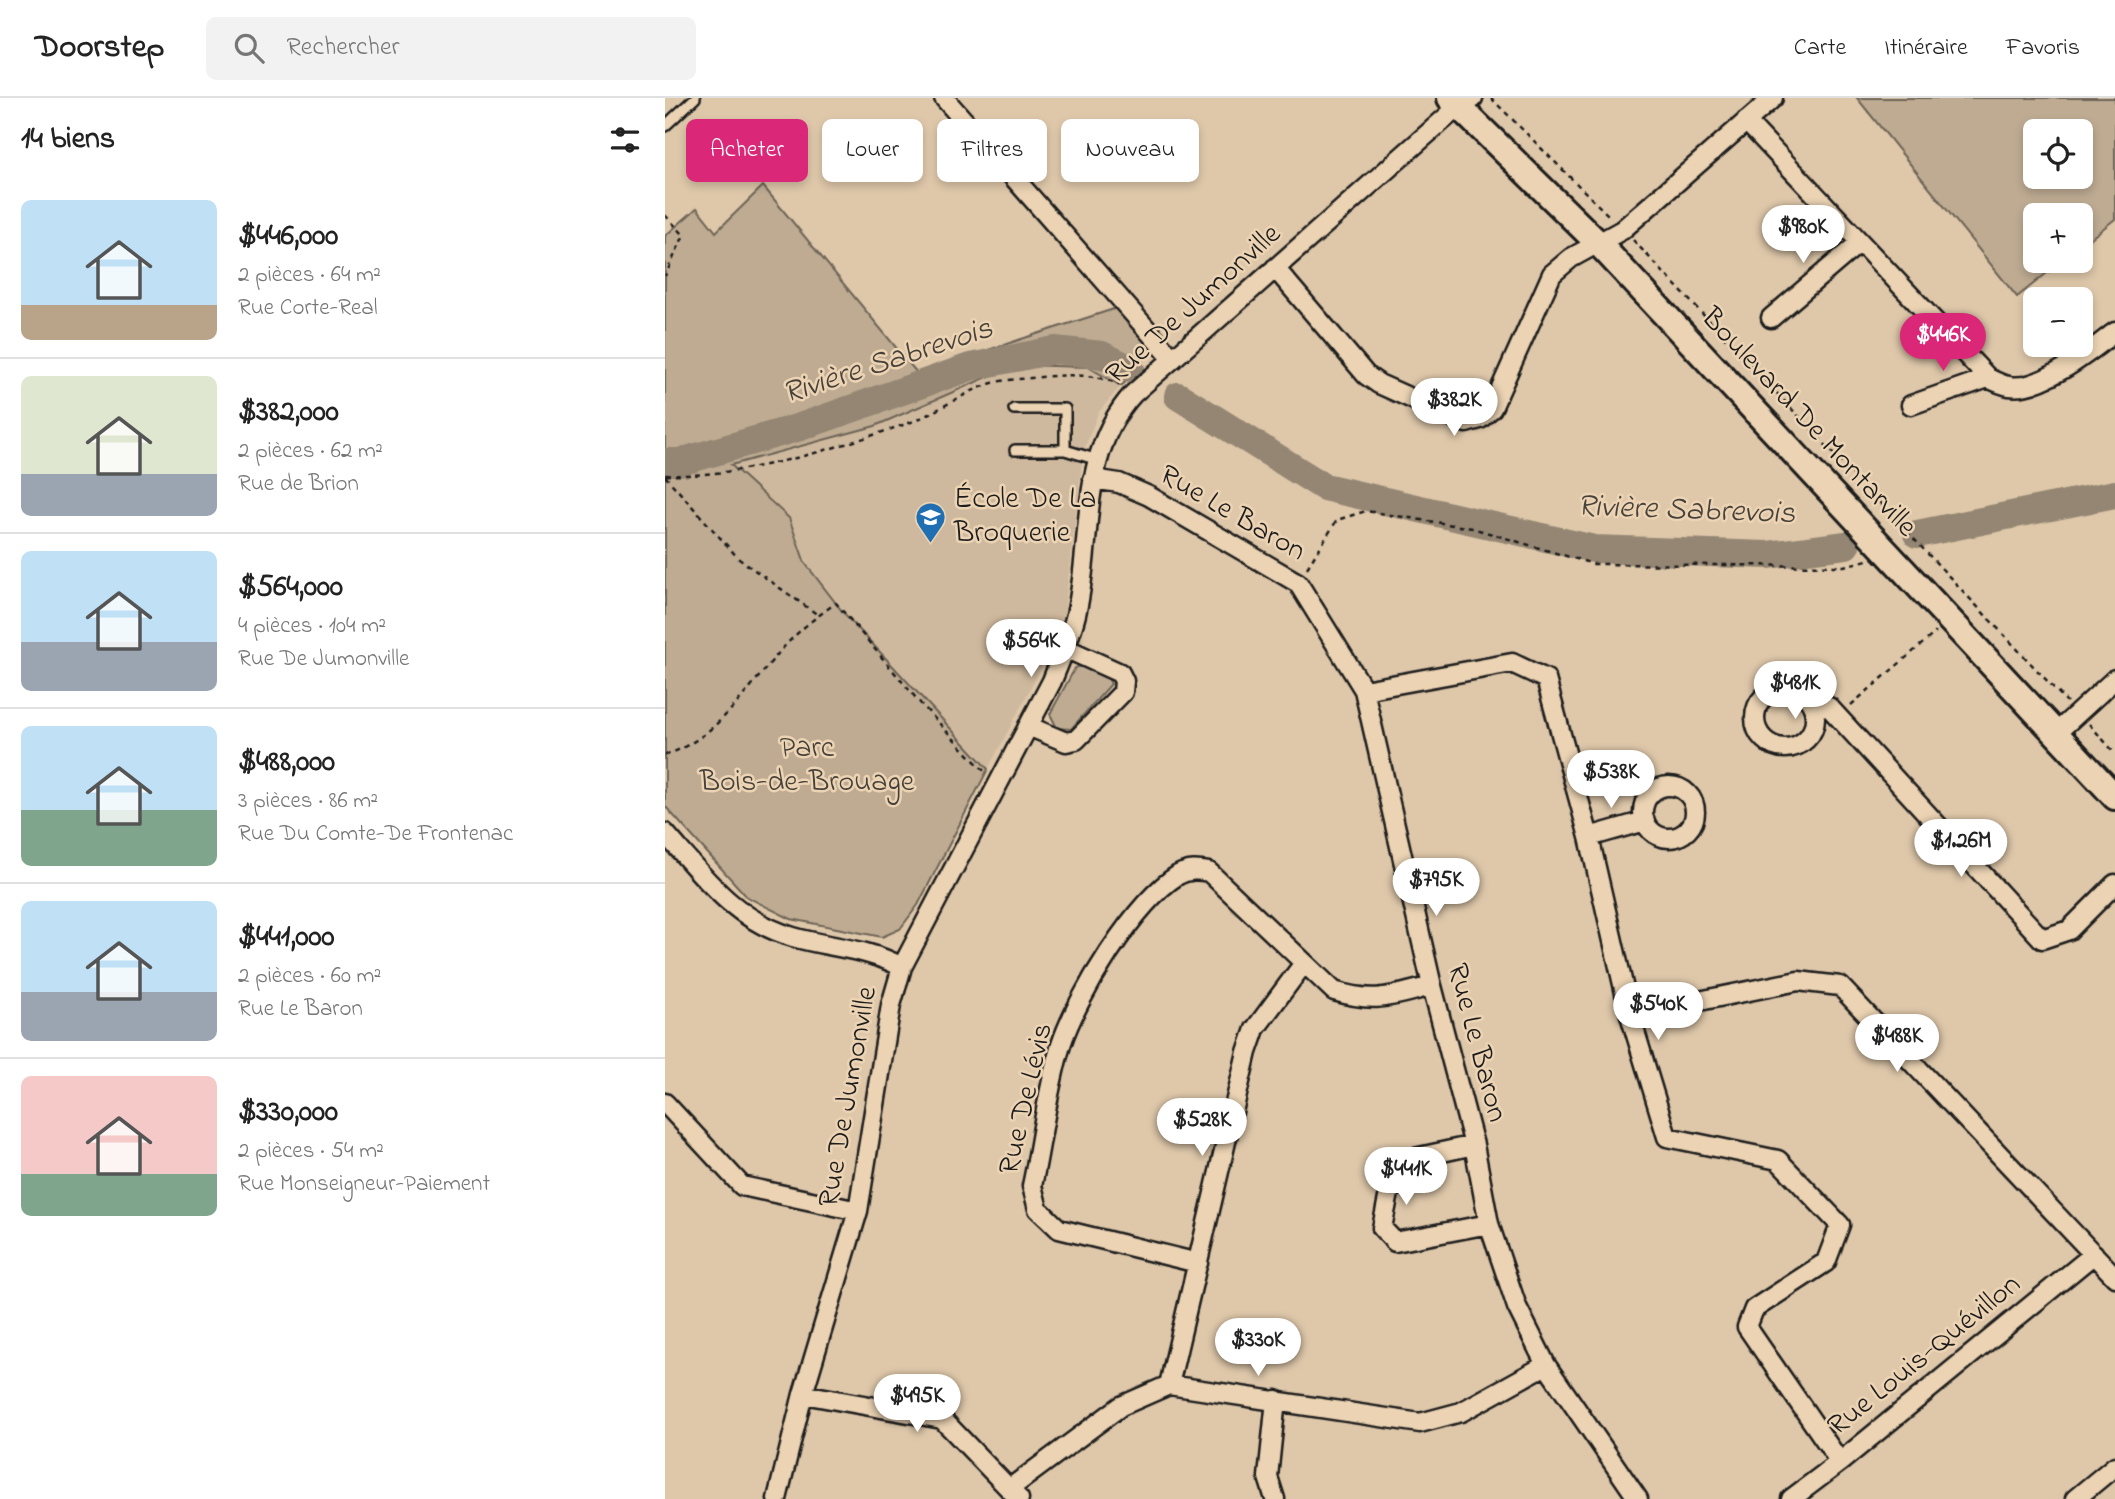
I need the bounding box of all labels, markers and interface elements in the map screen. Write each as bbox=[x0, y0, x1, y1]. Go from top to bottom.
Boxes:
search box bbox=[206, 17, 696, 80]
text: Doorstep bbox=[35, 24, 164, 72]
icon: search bbox=[230, 29, 268, 67]
text: Rechercher bbox=[286, 29, 400, 67]
text: Carte bbox=[1794, 31, 1846, 66]
text: Itinéraire bbox=[1884, 31, 1968, 66]
text: Favoris bbox=[2006, 31, 2080, 66]
text: 14 biens bbox=[21, 118, 115, 162]
chip: Acheter bbox=[686, 119, 808, 182]
chip: Louer bbox=[822, 119, 923, 182]
chip: Filtres bbox=[937, 119, 1047, 182]
chip: Nouveau bbox=[1061, 119, 1199, 182]
map controls bbox=[2023, 119, 2093, 357]
button: locate bbox=[2023, 119, 2093, 189]
icon: filters bbox=[606, 121, 644, 159]
button: + bbox=[2023, 203, 2093, 273]
pin: $980K bbox=[1754, 206, 1852, 265]
text: $980K bbox=[1778, 211, 1828, 244]
street label: Rue De Jumonville bbox=[1096, 214, 1292, 396]
text: $446,000 bbox=[238, 215, 338, 259]
icon: home bbox=[77, 228, 161, 312]
text: 2 pièces · 64 m² bbox=[238, 259, 381, 292]
button: − bbox=[2023, 287, 2093, 357]
text: Rue Corte-Real bbox=[238, 292, 378, 325]
street label: Boulevard De Montarville bbox=[1689, 297, 1927, 548]
water label: Rivière Sabrevois bbox=[777, 306, 1000, 418]
pin: $446K bbox=[1894, 314, 1992, 373]
text: $446K bbox=[1916, 319, 1970, 352]
pin: $382K bbox=[1405, 378, 1503, 438]
text: $382K bbox=[1427, 384, 1481, 417]
text: $382,000 bbox=[238, 391, 339, 435]
icon: home bbox=[77, 404, 161, 488]
text: 2 pièces · 62 m² bbox=[238, 435, 383, 468]
street label: Rue Le Baron bbox=[1151, 454, 1313, 574]
text: Rue de Brion bbox=[238, 468, 359, 501]
place label: École De La Broquerie bbox=[953, 478, 1096, 556]
water label: Rivière Sabrevois bbox=[1576, 484, 1797, 538]
school or university icon: École De La Broquerie bbox=[914, 500, 948, 544]
text: $564,000 bbox=[238, 566, 343, 610]
icon: home bbox=[77, 579, 161, 663]
text: 4 pièces · 104 m² bbox=[238, 610, 386, 643]
pin: $564K bbox=[982, 620, 1080, 679]
text: $564K bbox=[1002, 625, 1060, 658]
text: Rue De Jumonville bbox=[238, 643, 409, 676]
pin: $481K bbox=[1746, 662, 1844, 721]
text: $481K bbox=[1770, 667, 1820, 700]
park label: Parc Bois-de-Brouage bbox=[699, 727, 915, 805]
text: $488,000 bbox=[238, 741, 335, 785]
pin: $538K bbox=[1562, 750, 1660, 810]
icon: home bbox=[77, 754, 161, 838]
text: $538K bbox=[1583, 756, 1639, 789]
text: 3 pièces · 86 m² bbox=[238, 785, 378, 818]
text: Rue Du Comte-De Frontenac bbox=[238, 818, 513, 851]
pin: $1.26M bbox=[1904, 820, 2018, 879]
text: $1.26M bbox=[1930, 825, 1992, 858]
pin: $795K bbox=[1387, 858, 1485, 918]
text: $795K bbox=[1409, 864, 1463, 897]
text: $441,000 bbox=[238, 916, 334, 960]
icon: home bbox=[77, 929, 161, 1013]
street label: Rue Le Baron bbox=[1434, 959, 1518, 1127]
text: 2 pièces · 60 m² bbox=[238, 960, 381, 993]
pin: $540K bbox=[1609, 982, 1707, 1042]
street label: Rue De Jumonville bbox=[808, 983, 890, 1211]
text: $540K bbox=[1629, 988, 1687, 1021]
text: Rue Le Baron bbox=[238, 993, 363, 1026]
pin: $488K bbox=[1848, 1014, 1946, 1074]
street label: Rue De Lévis bbox=[988, 1019, 1066, 1179]
text: $488K bbox=[1871, 1020, 1923, 1053]
text: $330,000 bbox=[238, 1091, 338, 1135]
pin: $528K bbox=[1153, 1098, 1251, 1158]
icon: home bbox=[77, 1104, 161, 1188]
text: $528K bbox=[1173, 1104, 1231, 1137]
text: 2 pièces · 54 m² bbox=[238, 1135, 384, 1168]
pin: $441K bbox=[1357, 1148, 1455, 1207]
text: $441K bbox=[1380, 1153, 1432, 1186]
text: Rue Monseigneur-Paiement bbox=[238, 1168, 490, 1201]
street label: Rue Louis-Quévillon bbox=[1819, 1264, 2031, 1448]
pin: $330K bbox=[1209, 1318, 1307, 1378]
text: $330K bbox=[1231, 1324, 1285, 1357]
pin: $495K bbox=[868, 1374, 966, 1434]
text: $495K bbox=[890, 1380, 944, 1413]

